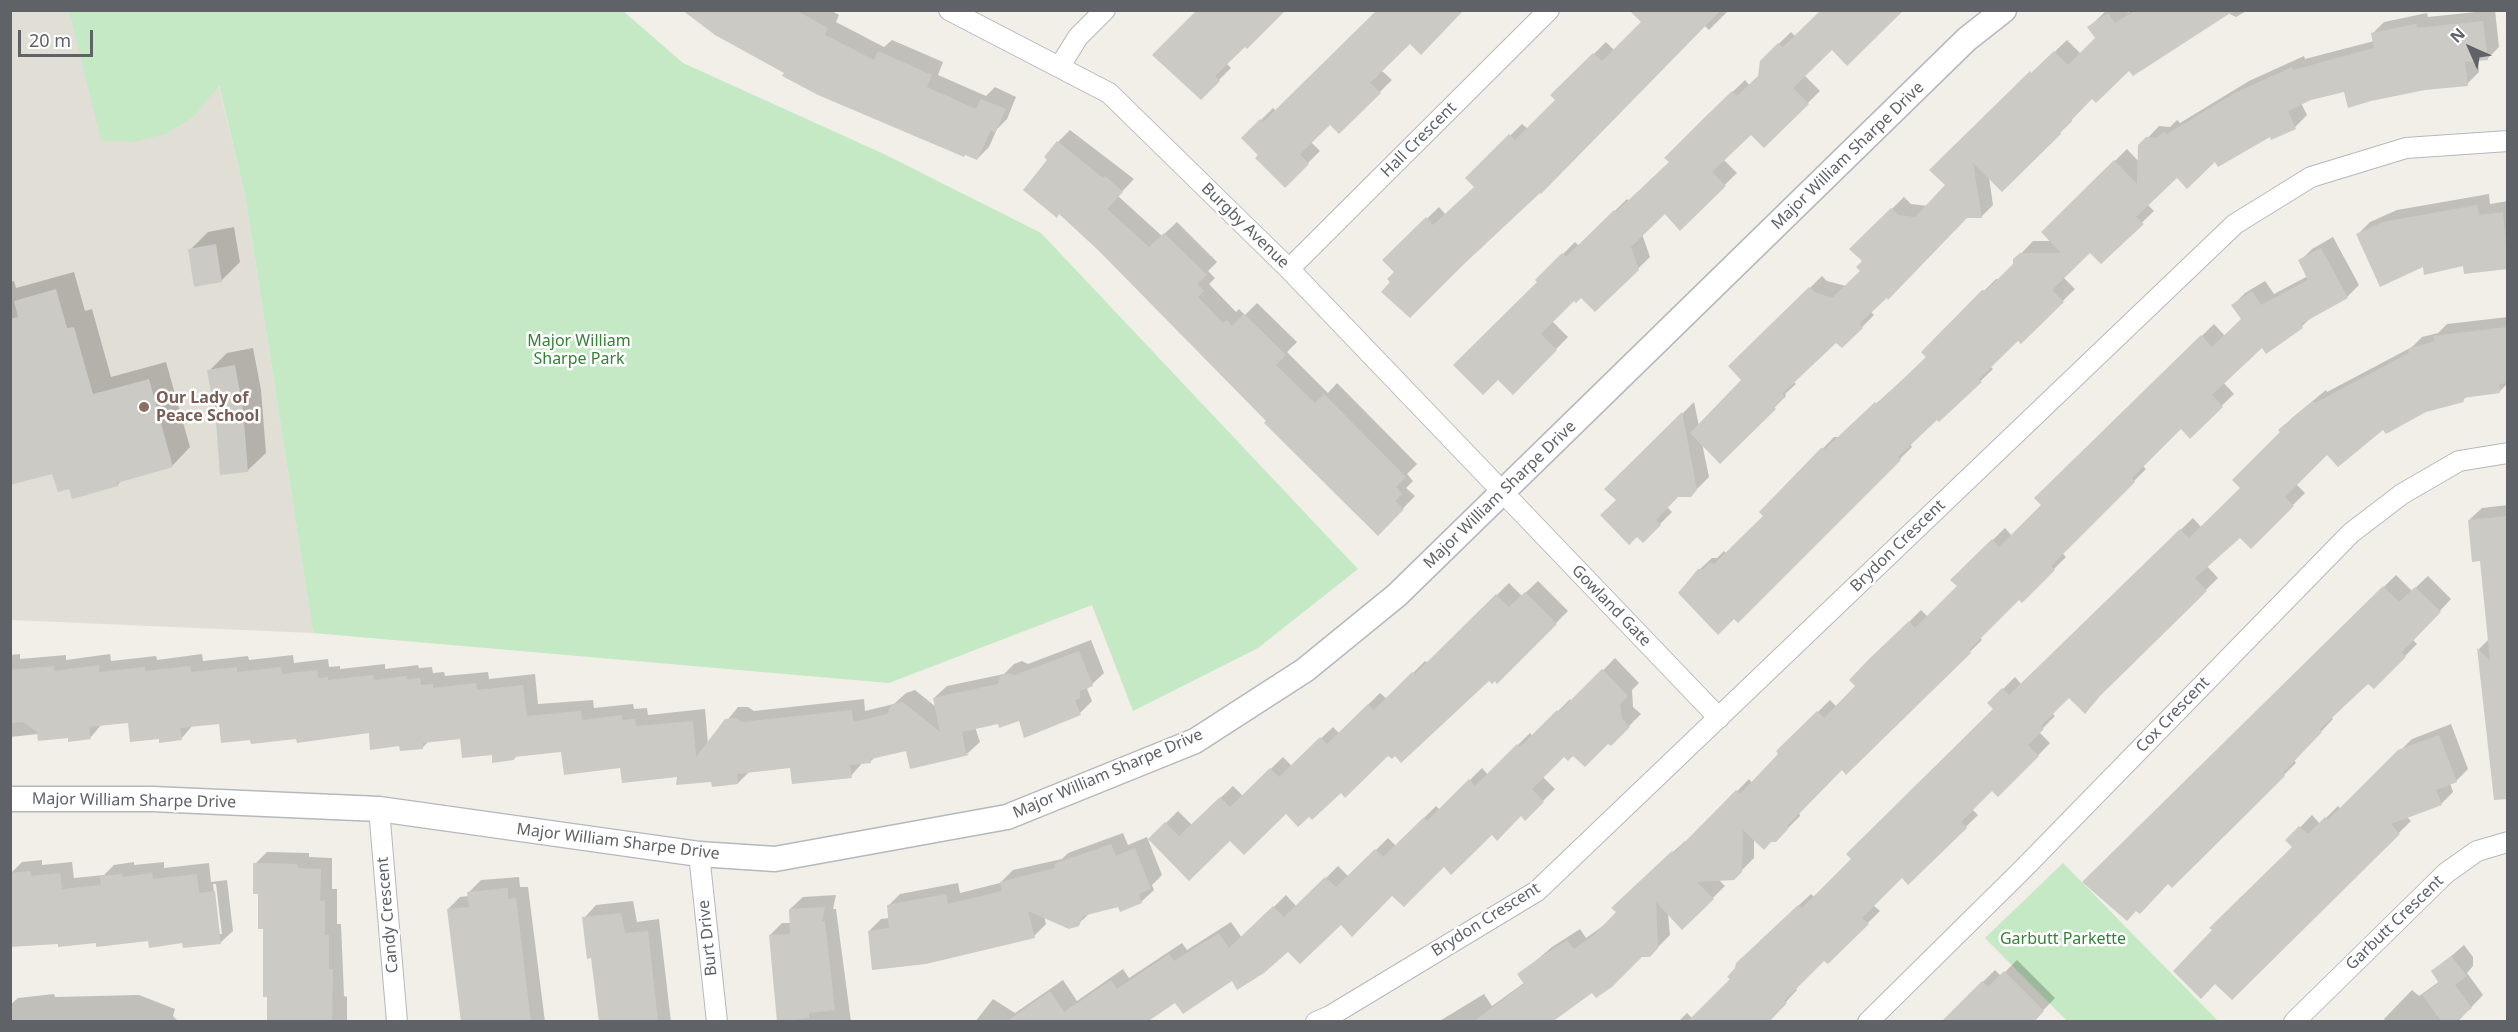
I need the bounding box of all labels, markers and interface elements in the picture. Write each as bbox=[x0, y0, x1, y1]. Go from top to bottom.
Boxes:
scale bar bbox=[21, 18, 96, 56]
north arrow bbox=[2440, 18, 2500, 78]
text: N bbox=[2445, 23, 2470, 48]
text: 20 m bbox=[29, 28, 71, 52]
street label: Major William Sharpe Drive bbox=[1768, 78, 1928, 234]
street label: Hall Crescent bbox=[1377, 98, 1461, 182]
street label: Burgby Avenue bbox=[1197, 179, 1293, 273]
park label: Major William Sharpe Park bbox=[527, 331, 631, 369]
place label: Our Lady of Peace School bbox=[156, 388, 259, 426]
marker: Our Lady of Peace School bbox=[137, 400, 151, 414]
street label: Major William Sharpe Drive bbox=[1420, 417, 1580, 573]
street label: Brydon Crescent bbox=[1847, 496, 1949, 596]
street label: Gowland Gate bbox=[1567, 561, 1655, 651]
street label: Cox Crescent bbox=[2132, 673, 2214, 757]
street label: Major William Sharpe Drive bbox=[1010, 725, 1206, 823]
street label: Major William Sharpe Drive bbox=[32, 790, 236, 812]
street label: Major William Sharpe Drive bbox=[515, 820, 721, 864]
street label: Candy Crescent bbox=[373, 856, 403, 974]
street label: Garbutt Crescent bbox=[2342, 872, 2448, 974]
street label: Brydon Crescent bbox=[1428, 879, 1544, 961]
street label: Burt Drive bbox=[694, 899, 722, 977]
park label: Garbutt Parkette bbox=[2000, 929, 2126, 949]

